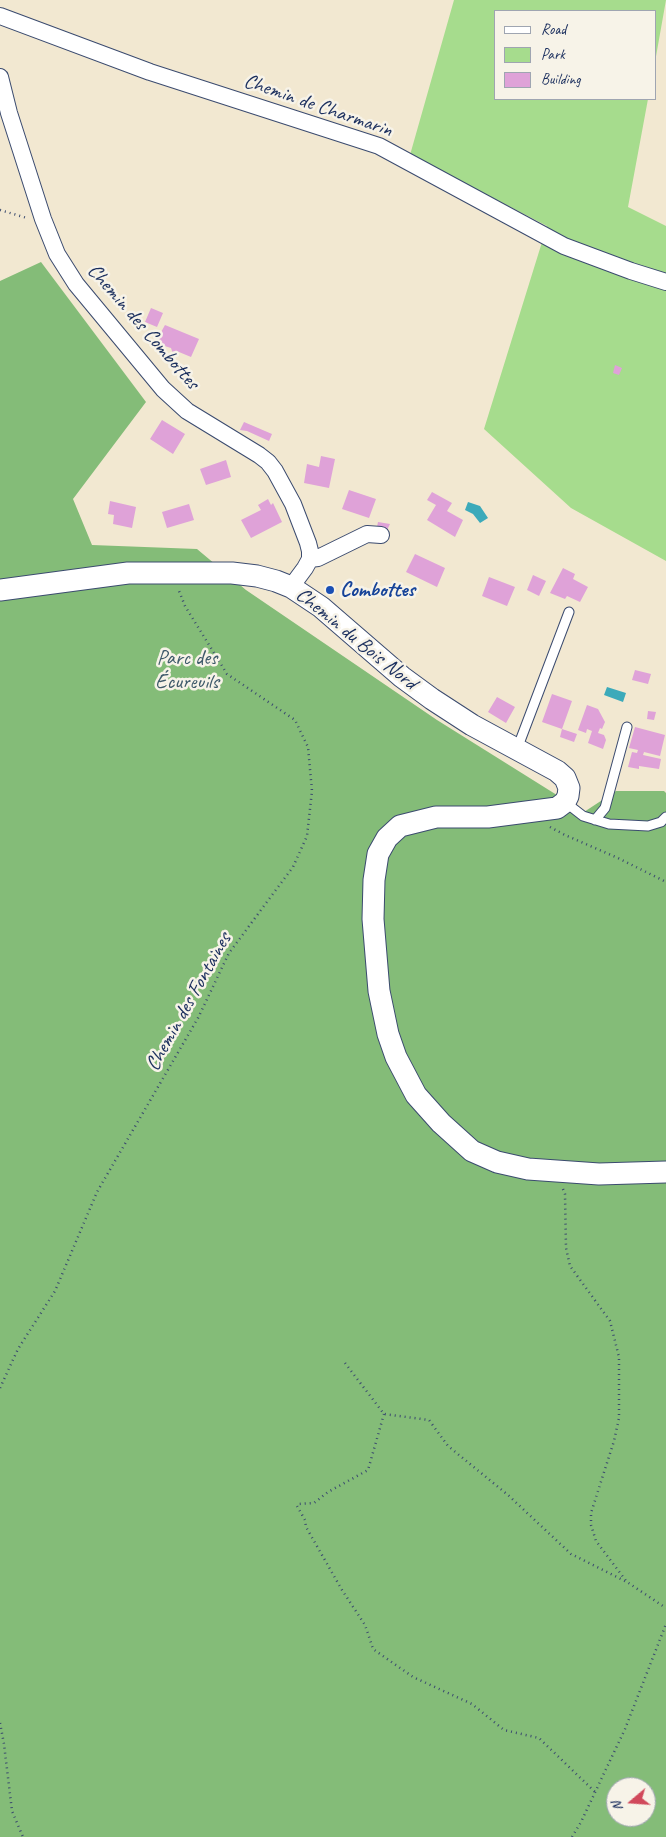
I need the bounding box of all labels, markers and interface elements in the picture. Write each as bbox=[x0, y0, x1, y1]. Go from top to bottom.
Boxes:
legend bbox=[493, 10, 656, 100]
text: Road bbox=[541, 20, 566, 39]
text: Park bbox=[541, 45, 565, 64]
street label: Chemin de Charmarin bbox=[240, 69, 396, 143]
text: Building bbox=[541, 70, 580, 89]
street label: Chemin des Combottes bbox=[81, 259, 205, 395]
place label: Combottes bbox=[340, 577, 415, 603]
street label: Chemin du Bois Nord bbox=[290, 582, 422, 696]
marker: Combottes bbox=[324, 584, 336, 596]
park label: Parc des Écureuils bbox=[155, 645, 219, 695]
street label: Chemin des Fontaines bbox=[141, 929, 237, 1075]
north arrow bbox=[606, 1777, 656, 1827]
text: N bbox=[608, 1800, 627, 1813]

